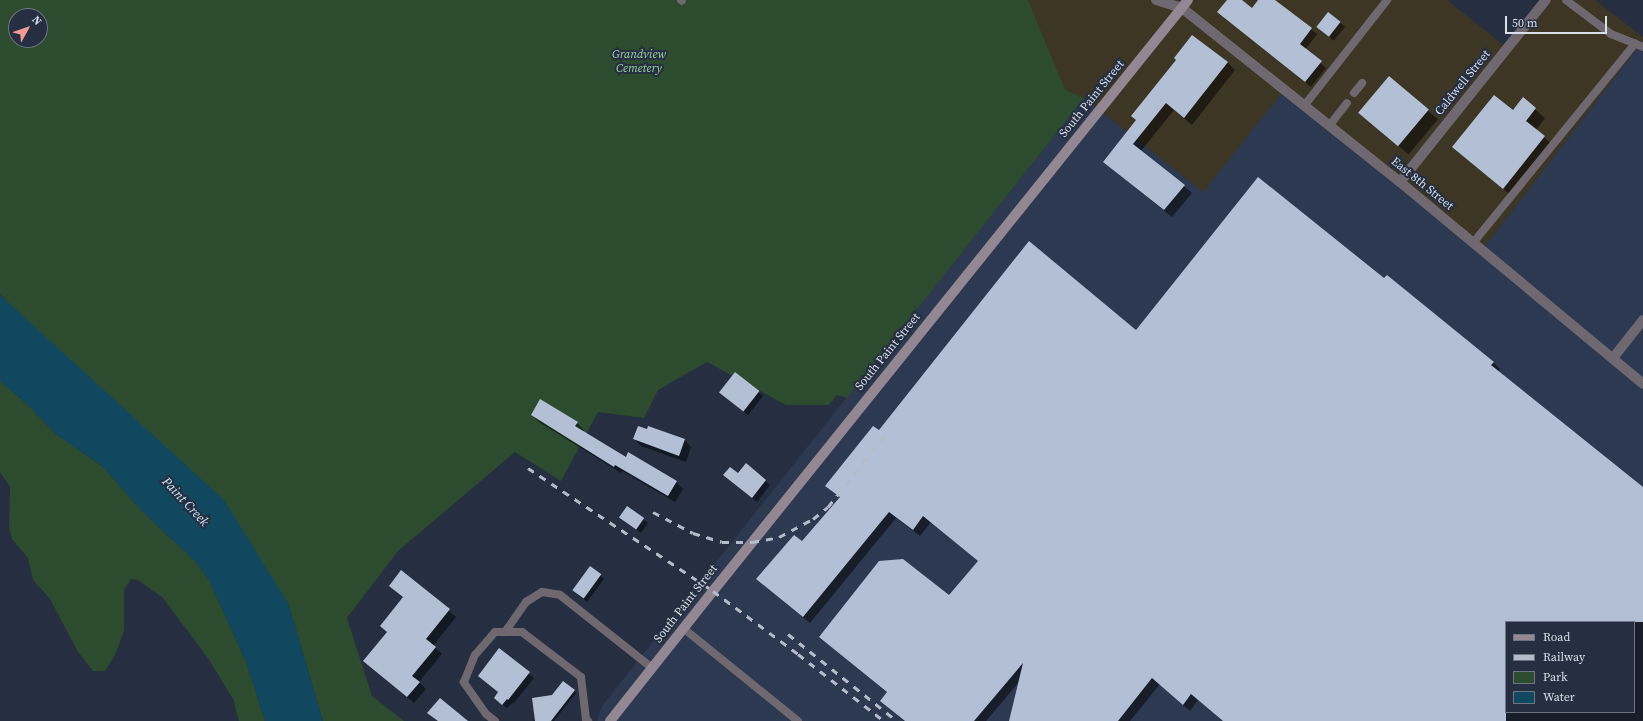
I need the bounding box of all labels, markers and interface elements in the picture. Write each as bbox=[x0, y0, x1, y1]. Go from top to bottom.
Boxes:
north arrow bbox=[8, 8, 48, 48]
scale bar bbox=[1507, 8, 1609, 34]
text: N bbox=[28, 13, 45, 28]
text: 50 m bbox=[1512, 15, 1538, 31]
street label: Caldwell Street bbox=[1432, 47, 1494, 119]
park label: Grandview Cemetery bbox=[612, 48, 666, 76]
street label: South Paint Street bbox=[1056, 57, 1128, 141]
street label: East 8th Street bbox=[1388, 154, 1456, 214]
street label: South Paint Street bbox=[852, 310, 924, 394]
water label: Paint Creek bbox=[158, 474, 212, 530]
street label: South Paint Street bbox=[651, 562, 721, 646]
legend bbox=[1505, 621, 1635, 713]
text: Road bbox=[1543, 629, 1570, 645]
text: Railway bbox=[1543, 649, 1585, 665]
text: Park bbox=[1543, 669, 1568, 685]
text: Water bbox=[1543, 689, 1575, 705]

